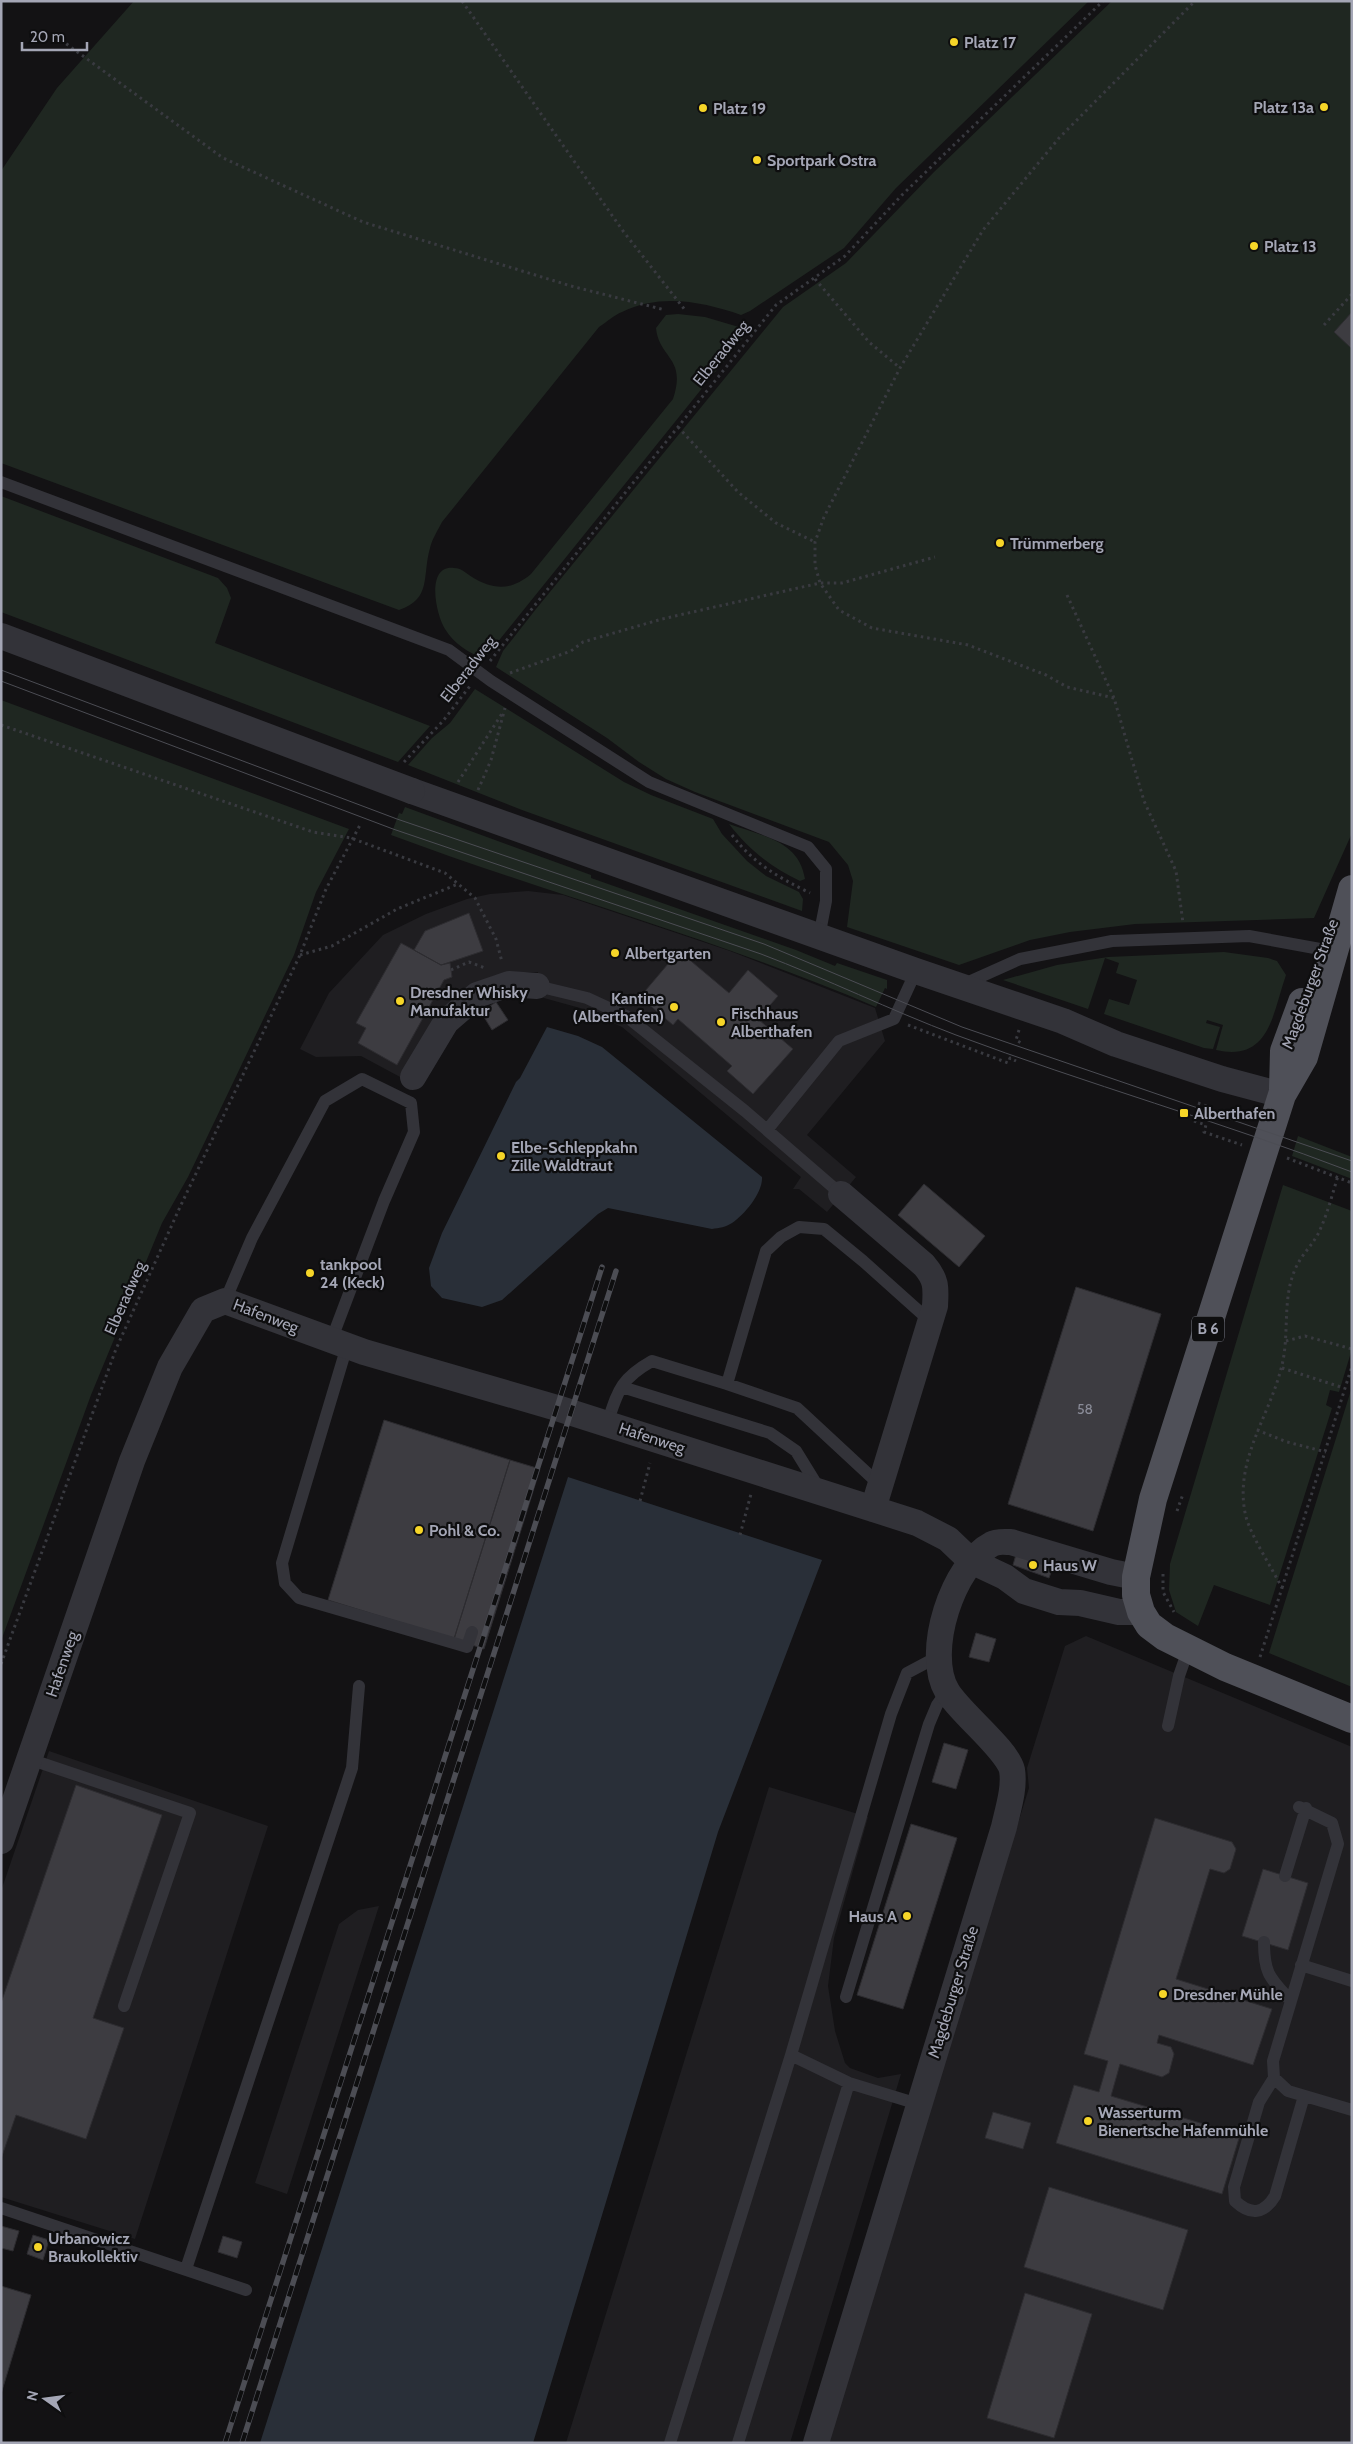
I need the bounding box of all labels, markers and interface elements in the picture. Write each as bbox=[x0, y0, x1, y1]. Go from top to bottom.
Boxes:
scale bar bbox=[22, 20, 88, 52]
text: 20 m bbox=[30, 28, 65, 46]
place label: Platz 17 bbox=[964, 33, 1017, 52]
marker: Platz 17 bbox=[948, 36, 960, 48]
place label: Platz 13a bbox=[1253, 98, 1314, 117]
place label: Platz 19 bbox=[713, 99, 766, 118]
marker: Platz 13a bbox=[1318, 101, 1330, 113]
marker: Platz 19 bbox=[697, 102, 709, 114]
place label: Sportpark Ostra bbox=[767, 151, 877, 170]
marker: Sportpark Ostra bbox=[751, 154, 763, 166]
place label: Platz 13 bbox=[1264, 237, 1317, 256]
marker: Platz 13 bbox=[1248, 240, 1260, 252]
street label: Elberadweg bbox=[689, 316, 754, 390]
place label: Trümmerberg bbox=[1010, 534, 1104, 553]
marker: Trümmerberg bbox=[994, 537, 1006, 549]
street label: Elberadweg bbox=[436, 631, 500, 706]
street label: Magdeburger Straße bbox=[1278, 916, 1342, 1052]
place label: Albertgarten bbox=[625, 944, 711, 963]
marker: Albertgarten bbox=[609, 947, 621, 959]
place label: Dresdner Whisky Manufaktur bbox=[410, 983, 528, 1020]
place label: Kantine (Alberthafen) bbox=[573, 989, 664, 1026]
marker: Dresdner Whisky Manufaktur bbox=[394, 995, 406, 1007]
marker: Kantine (Alberthafen) bbox=[668, 1001, 680, 1013]
place label: Fischhaus Alberthafen bbox=[731, 1004, 812, 1041]
marker: Fischhaus Alberthafen bbox=[715, 1016, 727, 1028]
place label: Alberthafen bbox=[1194, 1104, 1275, 1123]
marker: Alberthafen bbox=[1178, 1107, 1190, 1119]
place label: Elbe-Schleppkahn Zille Waldtraut bbox=[511, 1138, 638, 1175]
marker: Elbe-Schleppkahn Zille Waldtraut bbox=[495, 1150, 507, 1162]
place label: tankpool 24 (Keck) bbox=[320, 1255, 385, 1292]
street label: Elberadweg bbox=[100, 1257, 150, 1338]
marker: tankpool 24 (Keck) bbox=[304, 1267, 316, 1279]
street label: Hafenweg bbox=[231, 1295, 302, 1338]
road number: B 6 bbox=[1192, 1316, 1224, 1342]
house number: 58 bbox=[1077, 1400, 1093, 1418]
street label: Hafenweg bbox=[616, 1418, 689, 1458]
place label: Pohl & Co. bbox=[429, 1521, 500, 1540]
marker: Pohl & Co. bbox=[413, 1524, 425, 1536]
place label: Haus W bbox=[1043, 1556, 1098, 1575]
marker: Haus W bbox=[1027, 1559, 1039, 1571]
street label: Hafenweg bbox=[42, 1628, 82, 1700]
place label: Haus A bbox=[848, 1907, 897, 1926]
marker: Haus A bbox=[901, 1910, 913, 1922]
street label: Magdeburger Straße bbox=[924, 1924, 982, 2060]
place label: Dresdner Mühle bbox=[1173, 1985, 1283, 2004]
marker: Dresdner Mühle bbox=[1157, 1988, 1169, 2000]
place label: Wasserturm Bienertsche Hafenmühle bbox=[1098, 2103, 1268, 2140]
marker: Wasserturm Bienertsche Hafenmühle bbox=[1082, 2115, 1094, 2127]
place label: Urbanowicz Braukollektiv bbox=[48, 2229, 138, 2266]
marker: Urbanowicz Braukollektiv bbox=[32, 2241, 44, 2253]
north arrow bbox=[20, 2374, 70, 2424]
text: N bbox=[22, 2389, 42, 2403]

